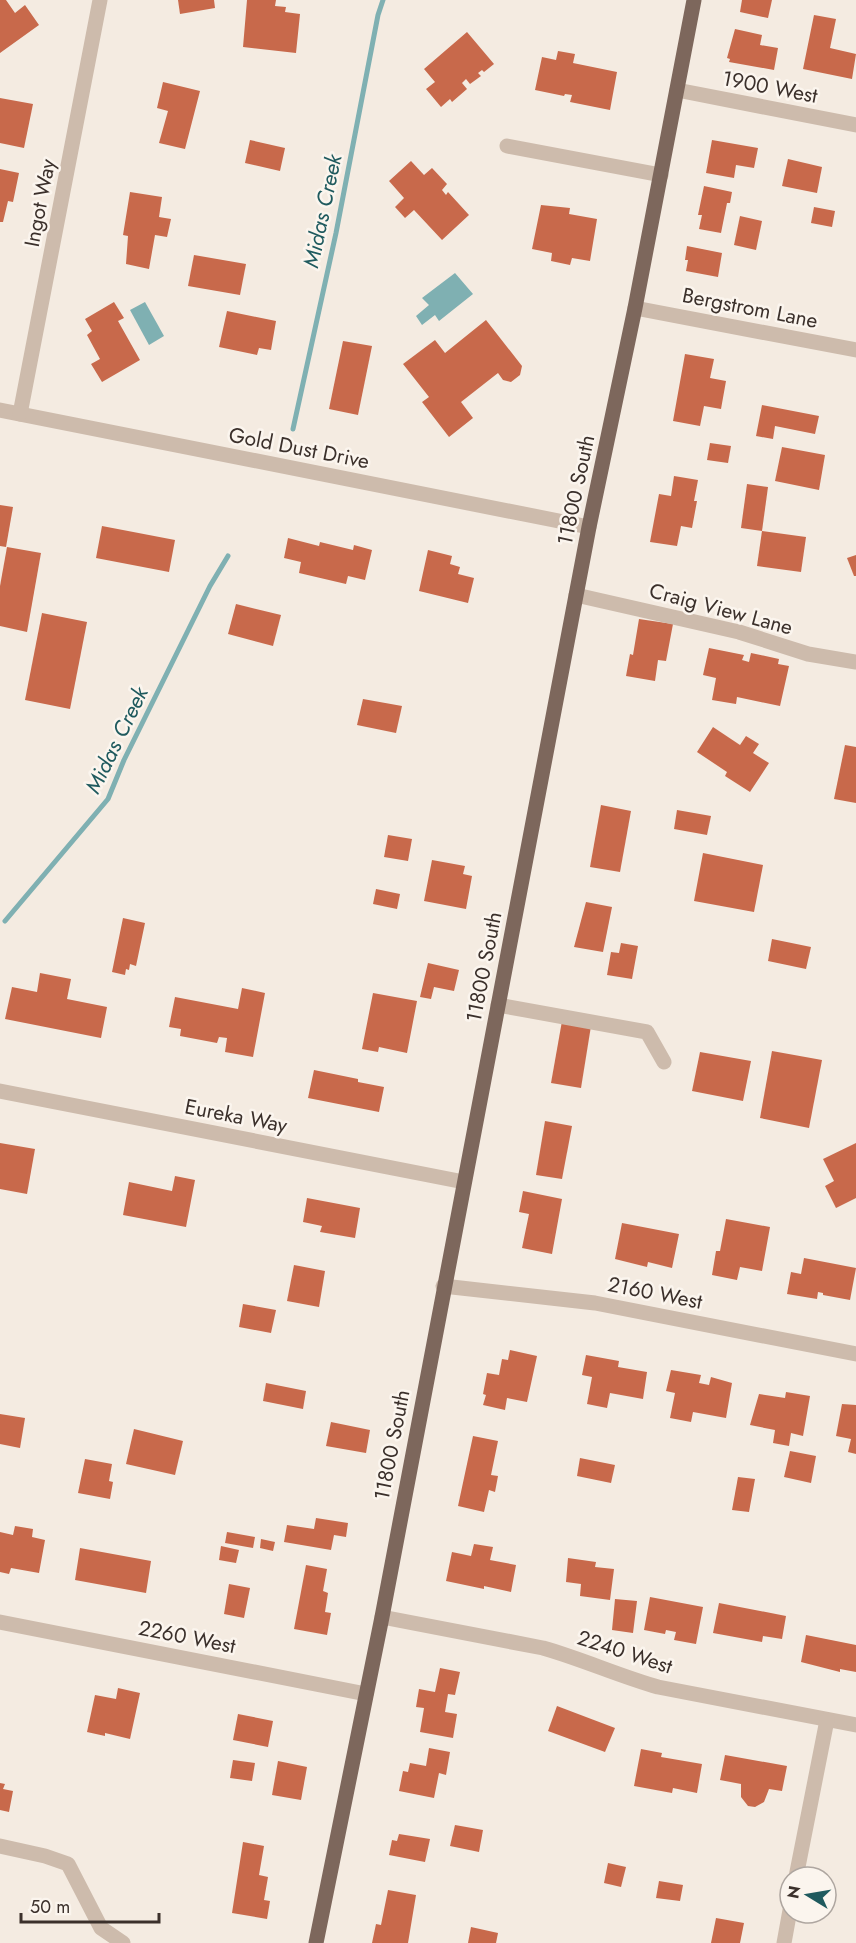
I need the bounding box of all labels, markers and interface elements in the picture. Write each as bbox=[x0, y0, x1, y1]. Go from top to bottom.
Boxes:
street label: 1900 West bbox=[720, 63, 820, 111]
water label: Midas Creek bbox=[294, 150, 350, 271]
street label: Ingot Way bbox=[17, 156, 63, 249]
street label: Bergstrom Lane bbox=[680, 280, 820, 336]
street label: Gold Dust Drive bbox=[226, 420, 372, 476]
street label: 11800 South bbox=[550, 432, 602, 548]
street label: Craig View Lane bbox=[646, 575, 796, 643]
water label: Midas Creek bbox=[76, 680, 156, 799]
street label: 11800 South bbox=[459, 909, 509, 1025]
street label: Eureka Way bbox=[182, 1091, 291, 1141]
street label: 2160 West bbox=[605, 1269, 705, 1317]
street label: 11800 South bbox=[367, 1387, 417, 1503]
street label: 2260 West bbox=[136, 1613, 238, 1661]
street label: 2240 West bbox=[574, 1623, 676, 1681]
north arrow bbox=[778, 1865, 838, 1925]
text: N bbox=[781, 1884, 806, 1901]
scale bar bbox=[21, 1886, 159, 1924]
text: 50 m bbox=[30, 1894, 70, 1920]

